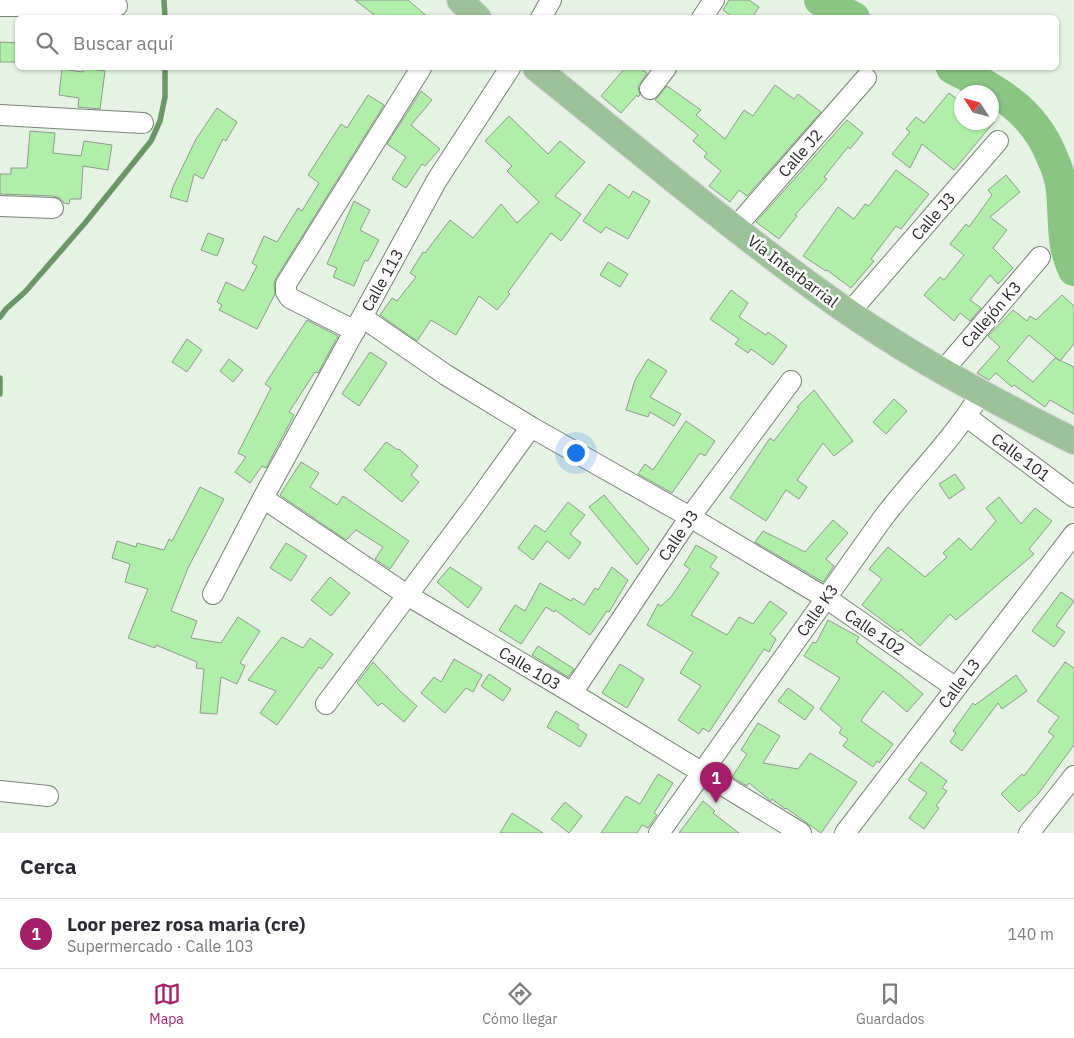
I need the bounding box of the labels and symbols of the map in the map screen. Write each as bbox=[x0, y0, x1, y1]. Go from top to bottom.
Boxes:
north arrow bbox=[954, 85, 999, 130]
street label: Calle J2 bbox=[774, 125, 826, 181]
street label: Calle J3 bbox=[907, 188, 959, 244]
street label: Vía Interbarrial bbox=[744, 230, 842, 312]
street label: Calle 113 bbox=[357, 245, 407, 315]
street label: Callejón K3 bbox=[957, 277, 1025, 351]
street label: Calle 101 bbox=[988, 428, 1054, 486]
your location bbox=[563, 440, 589, 466]
street label: Calle J3 bbox=[654, 506, 702, 564]
street label: Calle K3 bbox=[792, 580, 842, 640]
street label: Calle 102 bbox=[841, 605, 909, 659]
street label: Calle 103 bbox=[496, 642, 564, 694]
street label: Calle L3 bbox=[934, 654, 984, 712]
pin: 1 bbox=[700, 762, 732, 803]

